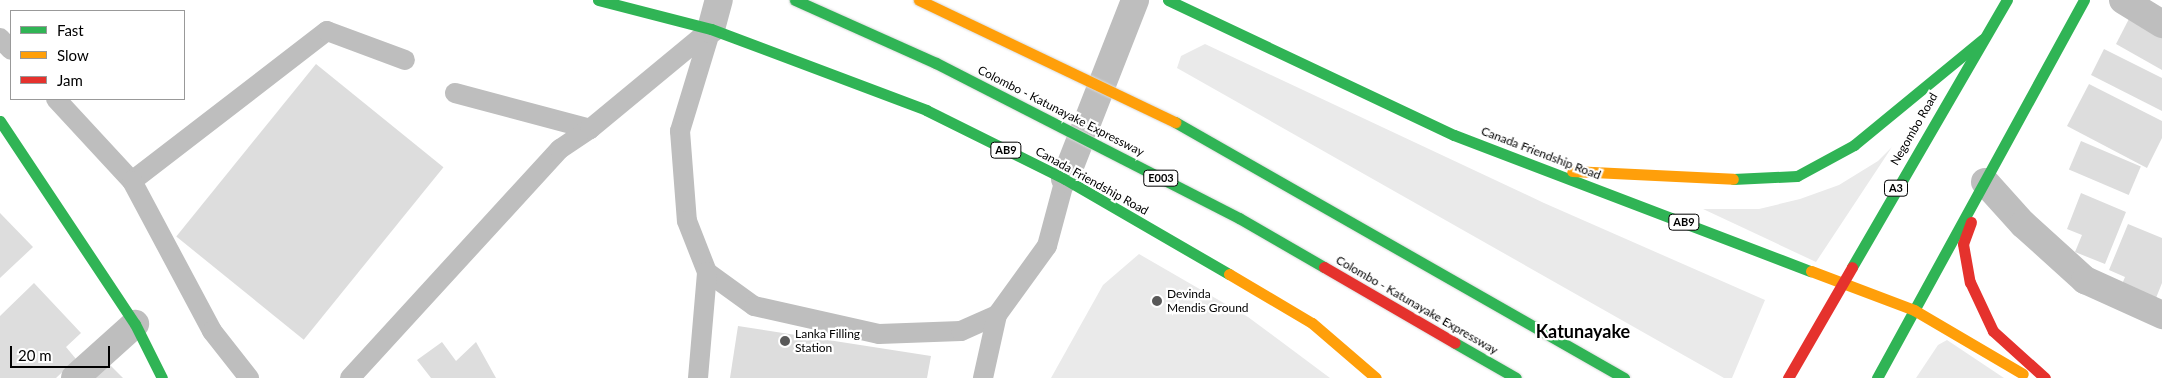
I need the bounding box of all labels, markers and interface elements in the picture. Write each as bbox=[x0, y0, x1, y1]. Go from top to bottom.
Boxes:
legend bbox=[10, 10, 185, 100]
text: Fast bbox=[57, 21, 84, 39]
text: Slow bbox=[57, 46, 89, 64]
street label: Colombo - Katunayake Expressway bbox=[975, 63, 1147, 159]
text: Jam bbox=[57, 71, 83, 89]
street label: Negombo Road bbox=[1887, 90, 1941, 168]
street label: Canada Friendship Road bbox=[1479, 124, 1603, 182]
road number: AB9 bbox=[990, 142, 1022, 158]
street label: Canada Friendship Road bbox=[1033, 144, 1151, 218]
road number: E003 bbox=[1142, 170, 1180, 187]
road number: A3 bbox=[1884, 180, 1908, 197]
road number: AB9 bbox=[1668, 213, 1700, 230]
street label: Colombo - Katunayake Expressway bbox=[1333, 253, 1501, 357]
place label: Devinda Mendis Ground bbox=[1167, 287, 1249, 315]
marker: Devinda Mendis Ground bbox=[1151, 295, 1163, 307]
district label: Katunayake bbox=[1536, 320, 1630, 342]
place label: Lanka Filling Station bbox=[795, 327, 860, 355]
marker: Lanka Filling Station bbox=[779, 335, 791, 347]
scale bar bbox=[12, 336, 112, 368]
text: 20 m bbox=[18, 346, 52, 364]

